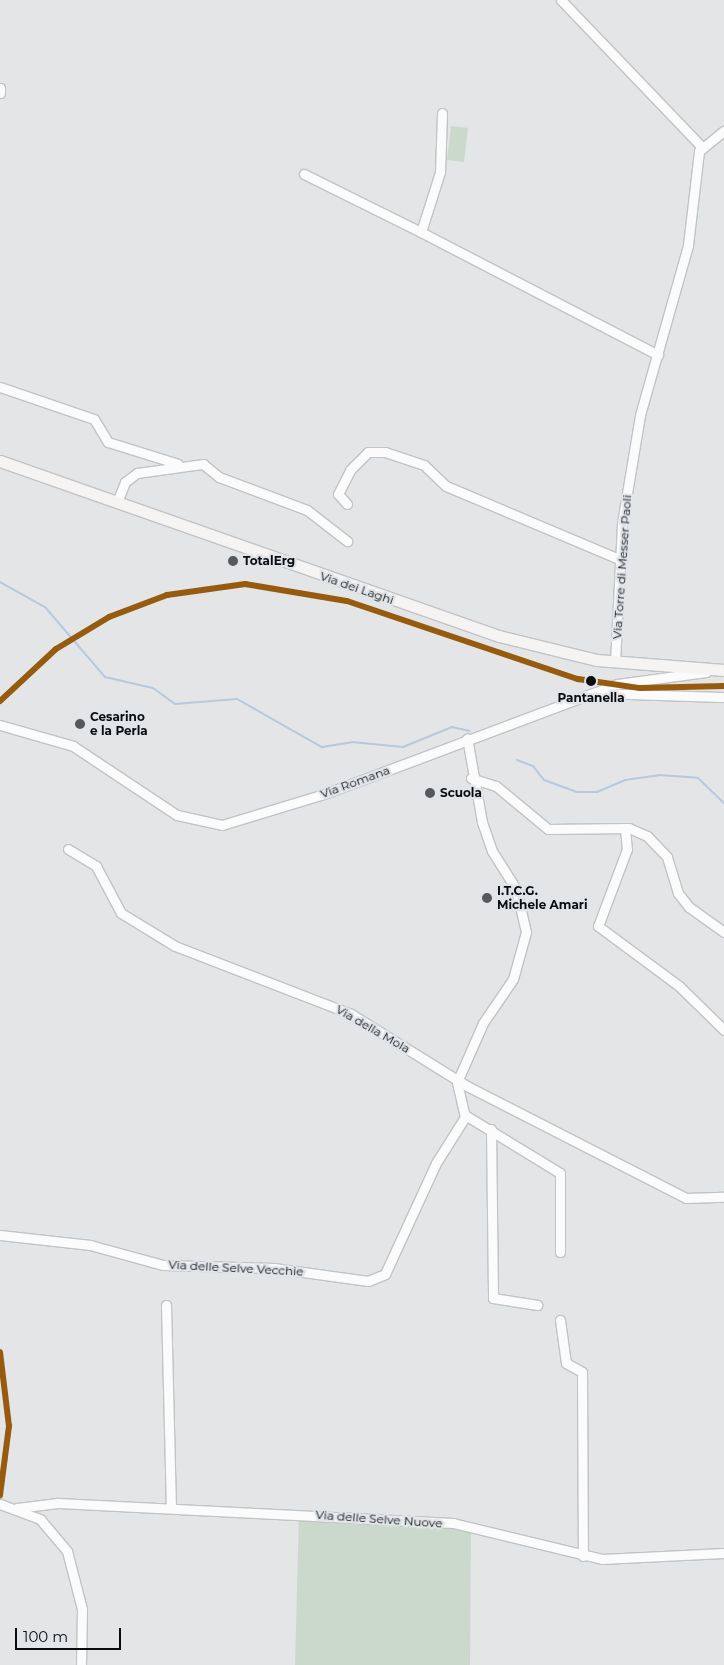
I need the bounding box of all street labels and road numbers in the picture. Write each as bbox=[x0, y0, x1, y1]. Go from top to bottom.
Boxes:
street label: Via Torre di Messer Paoli bbox=[610, 494, 634, 640]
street label: Via dei Laghi bbox=[318, 569, 396, 607]
street label: Via Romana bbox=[318, 763, 392, 801]
street label: Via della Mola bbox=[333, 1002, 413, 1056]
street label: Via delle Selve Vecchie bbox=[168, 1257, 304, 1279]
street label: Via delle Selve Nuove bbox=[315, 1507, 443, 1531]

